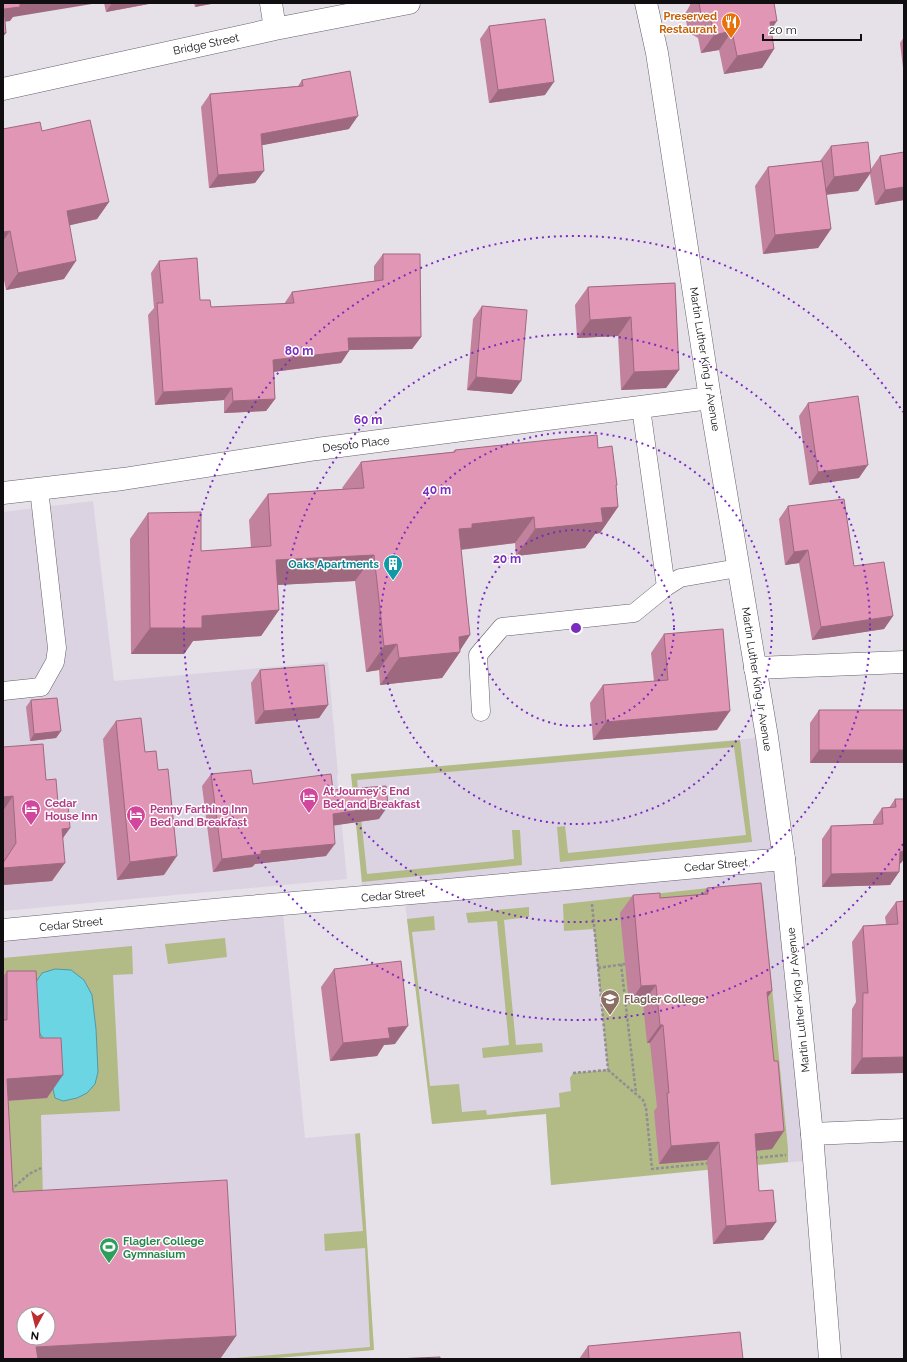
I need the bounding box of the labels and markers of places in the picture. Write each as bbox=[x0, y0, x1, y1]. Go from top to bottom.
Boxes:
place label: Preserved Restaurant bbox=[659, 10, 718, 36]
restaurant icon: Preserved Restaurant bbox=[720, 11, 742, 39]
building icon: Oaks Apartments bbox=[382, 553, 404, 581]
place label: Oaks Apartments bbox=[288, 558, 380, 571]
centre of rings bbox=[569, 621, 583, 635]
place label: At Journey's End Bed and Breakfast bbox=[323, 785, 421, 811]
hotel icon: At Journey's End Bed and Breakfast bbox=[298, 786, 320, 814]
place label: Cedar House Inn bbox=[45, 797, 98, 823]
hotel icon: Cedar House Inn bbox=[20, 798, 42, 826]
place label: Penny Farthing Inn Bed and Breakfast bbox=[150, 803, 248, 829]
hotel icon: Penny Farthing Inn Bed and Breakfast bbox=[125, 804, 147, 832]
school or university icon: Flagler College bbox=[599, 988, 621, 1016]
place label: Flagler College bbox=[624, 993, 706, 1006]
place label: Flagler College Gymnasium bbox=[123, 1235, 205, 1261]
sports icon: Flagler College Gymnasium bbox=[98, 1236, 120, 1264]

